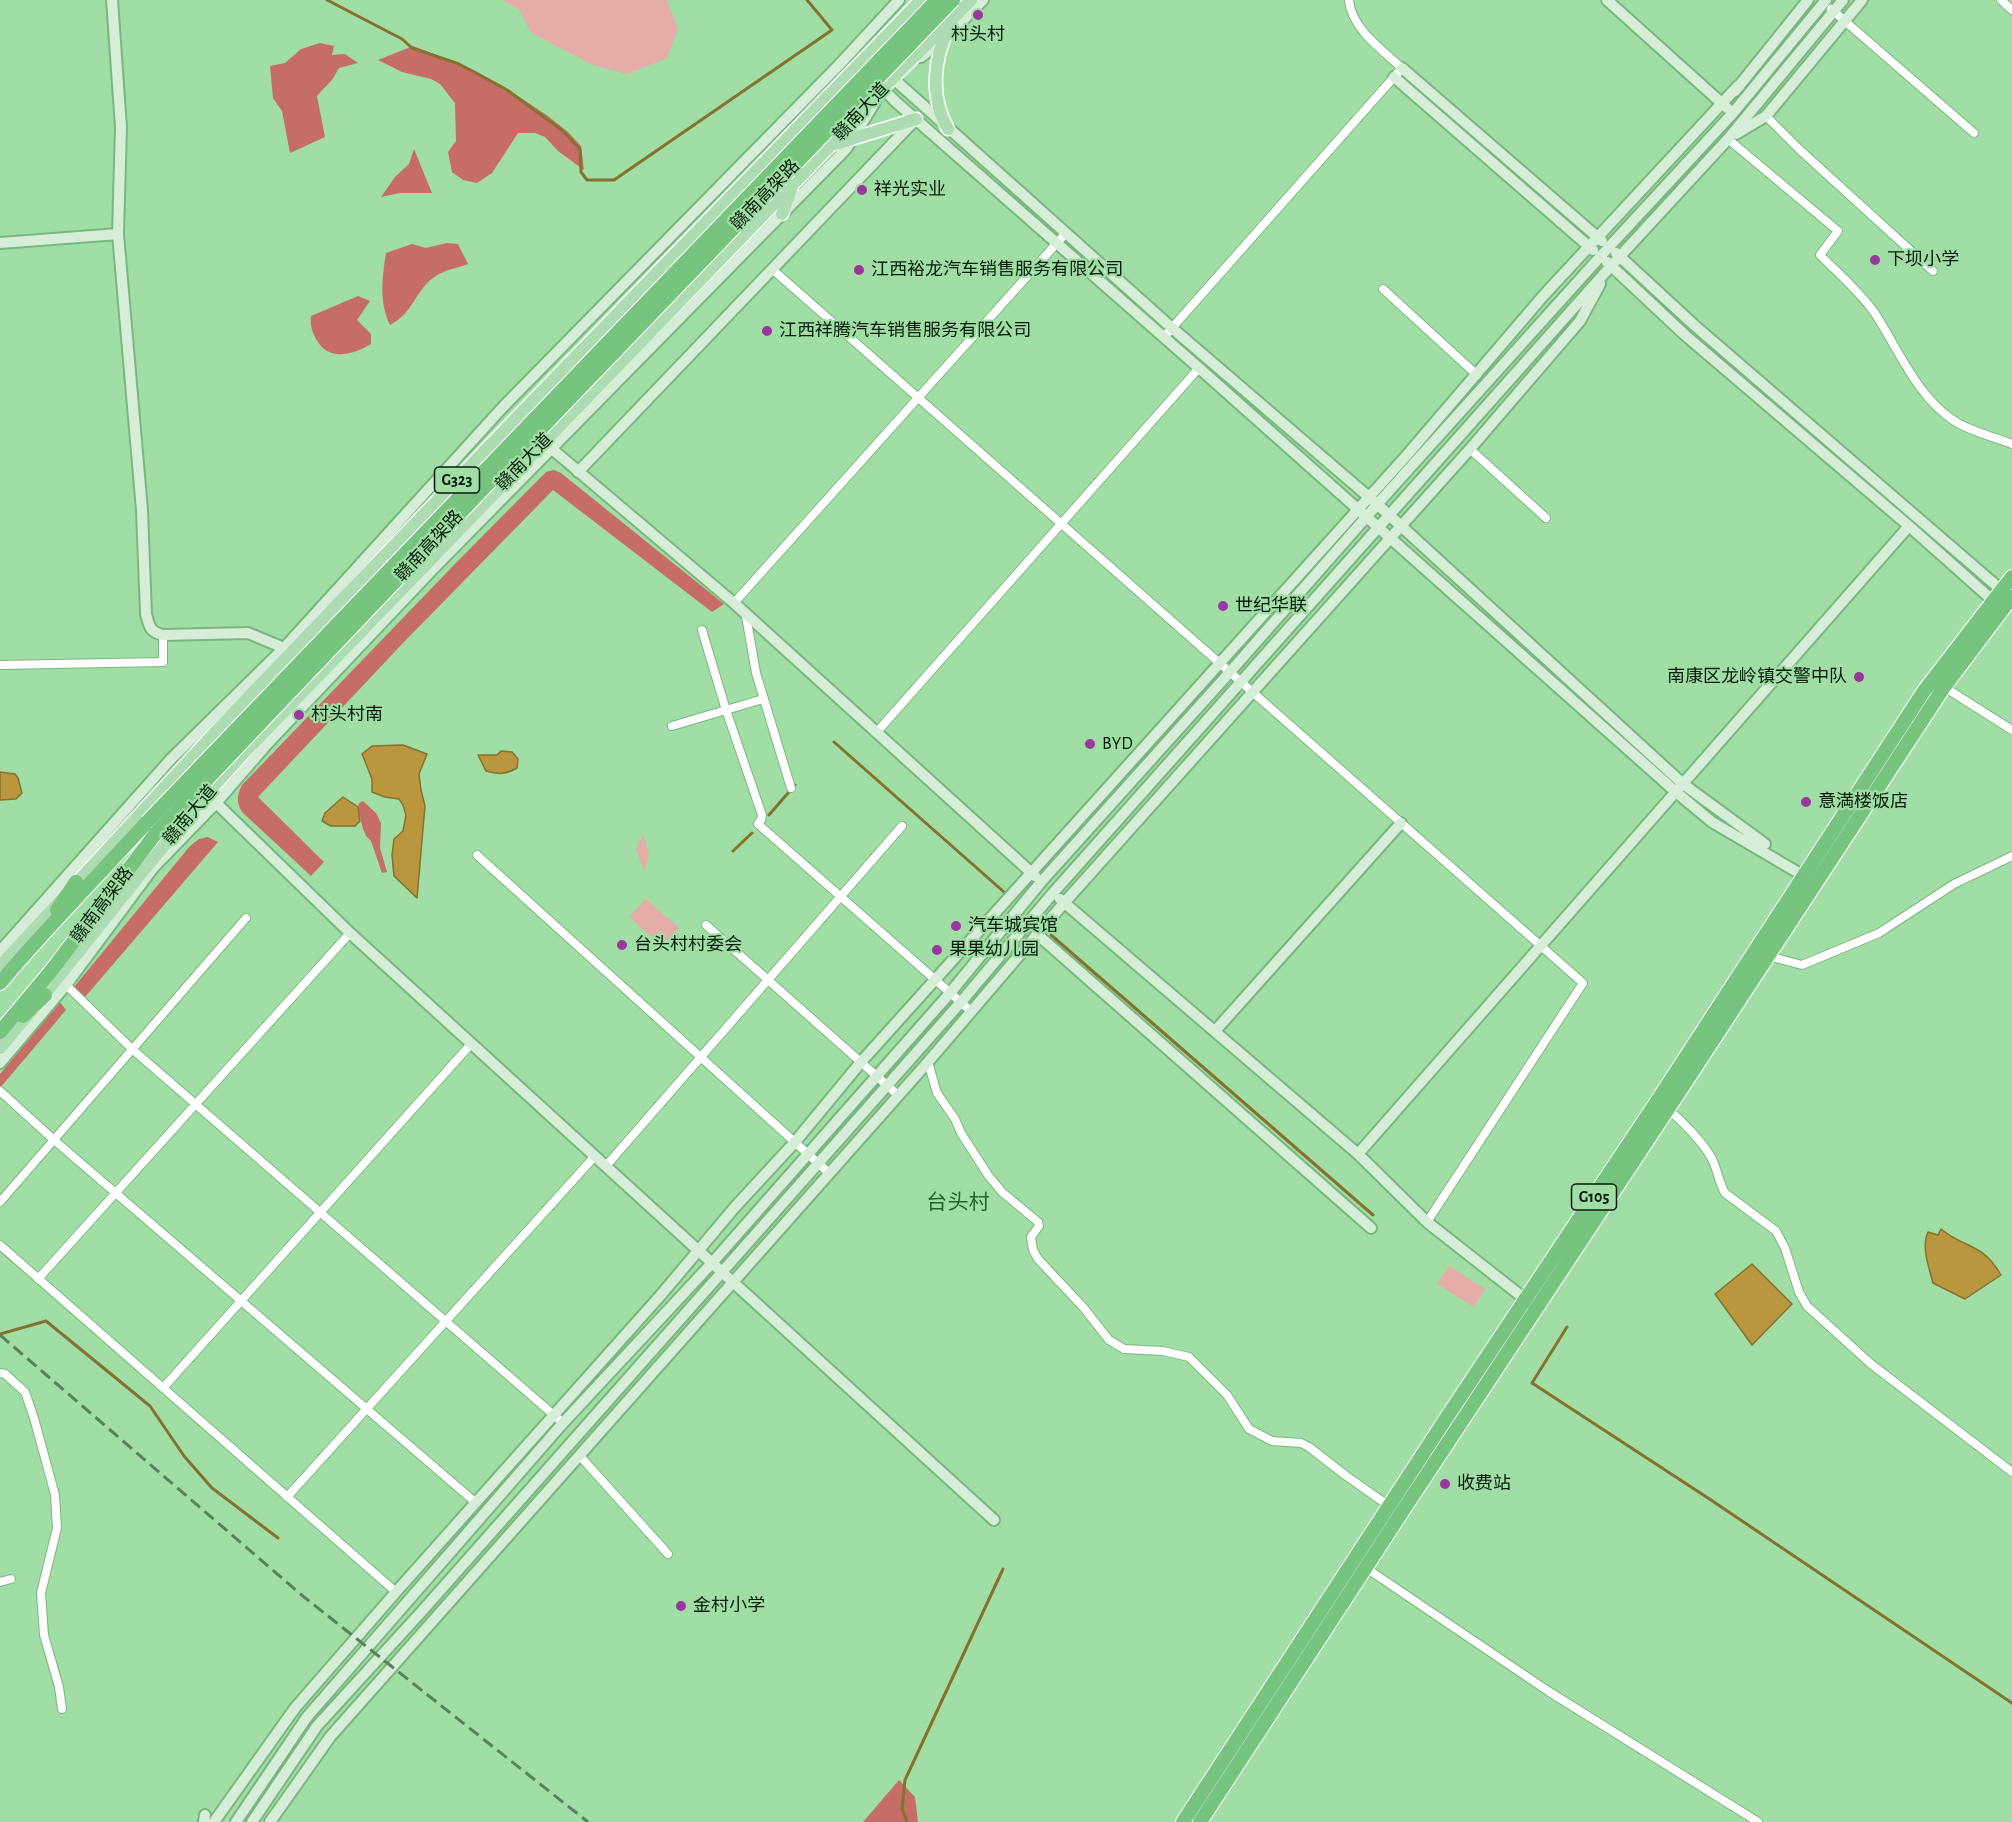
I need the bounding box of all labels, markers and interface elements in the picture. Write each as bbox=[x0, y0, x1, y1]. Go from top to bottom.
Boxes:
marker: 村头村 bbox=[971, 8, 985, 22]
place label: 村头村 bbox=[951, 24, 1005, 46]
street label: 赣南大道 bbox=[829, 78, 893, 146]
street label: 赣南高架路 bbox=[726, 155, 804, 235]
place label: 祥光实业 bbox=[874, 179, 946, 201]
marker: 祥光实业 bbox=[855, 183, 869, 197]
place label: 下坝小学 bbox=[1887, 249, 1959, 271]
marker: 下坝小学 bbox=[1868, 253, 1882, 267]
place label: 江西裕龙汽车销售服务有限公司 bbox=[871, 259, 1123, 281]
marker: 江西裕龙汽车销售服务有限公司 bbox=[852, 263, 866, 277]
place label: 江西祥腾汽车销售服务有限公司 bbox=[779, 320, 1031, 342]
marker: 江西祥腾汽车销售服务有限公司 bbox=[760, 324, 774, 338]
street label: 赣南大道 bbox=[491, 429, 557, 495]
road number: G323 bbox=[434, 467, 480, 493]
street label: 赣南高架路 bbox=[390, 506, 468, 586]
place label: 世纪华联 bbox=[1235, 595, 1307, 617]
marker: 世纪华联 bbox=[1216, 599, 1230, 613]
place label: 南康区龙岭镇交警中队 bbox=[1667, 666, 1847, 688]
marker: 南康区龙岭镇交警中队 bbox=[1852, 670, 1866, 684]
place label: 村头村南 bbox=[311, 704, 383, 726]
marker: 村头村南 bbox=[292, 708, 306, 722]
place label: BYD bbox=[1102, 733, 1133, 755]
marker: BYD bbox=[1083, 737, 1097, 751]
street label: 赣南大道 bbox=[159, 780, 221, 850]
place label: 意満楼饭店 bbox=[1818, 791, 1908, 813]
marker: 意満楼饭店 bbox=[1799, 795, 1813, 809]
street label: 赣南高架路 bbox=[66, 863, 138, 947]
place label: 汽车城宾馆 bbox=[968, 915, 1058, 937]
marker: 汽车城宾馆 bbox=[949, 919, 963, 933]
place label: 台头村村委会 bbox=[634, 934, 742, 956]
marker: 台头村村委会 bbox=[615, 938, 629, 952]
place label: 果果幼儿园 bbox=[949, 939, 1039, 961]
marker: 果果幼儿园 bbox=[930, 943, 944, 957]
road number: G105 bbox=[1572, 1184, 1616, 1210]
district label: 台头村 bbox=[927, 1190, 989, 1216]
place label: 收费站 bbox=[1457, 1473, 1511, 1495]
marker: 收费站 bbox=[1438, 1477, 1452, 1491]
place label: 金村小学 bbox=[693, 1595, 765, 1617]
marker: 金村小学 bbox=[674, 1599, 688, 1613]

